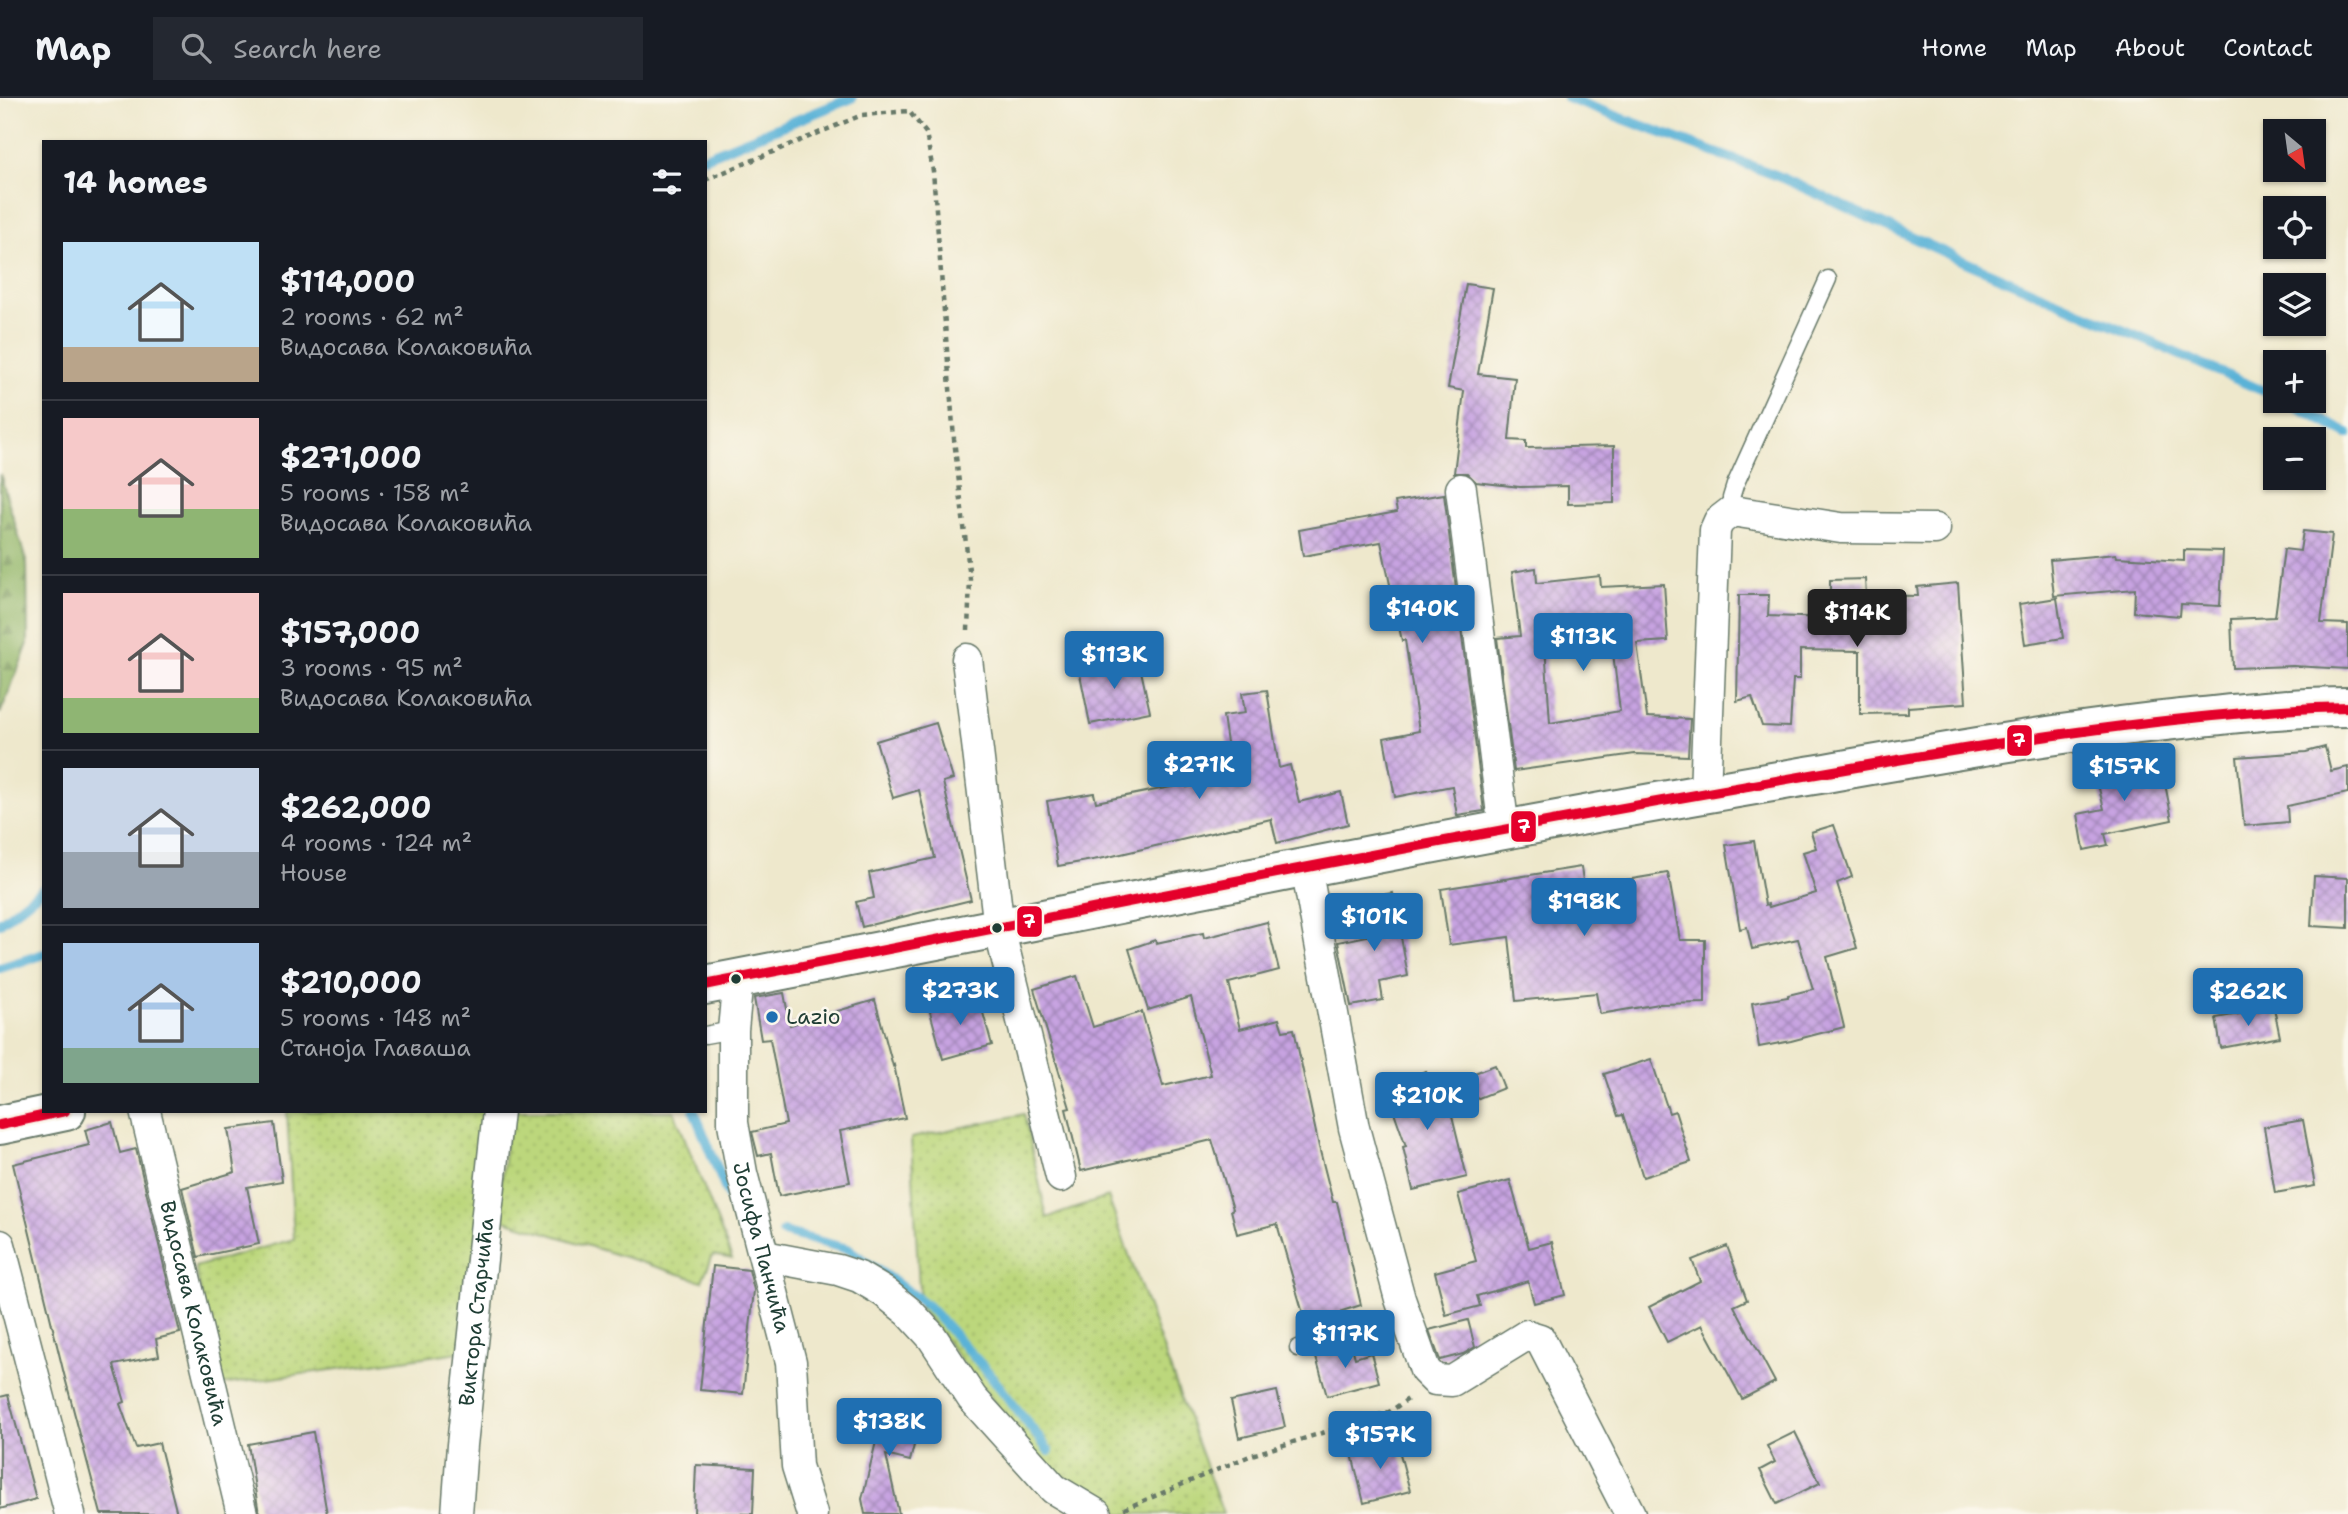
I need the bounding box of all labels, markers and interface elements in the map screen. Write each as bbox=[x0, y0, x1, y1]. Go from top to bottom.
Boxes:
search box bbox=[153, 17, 643, 80]
text: Map bbox=[35, 26, 111, 71]
icon: search bbox=[177, 29, 215, 67]
text: Search here bbox=[233, 31, 382, 66]
text: Home bbox=[1921, 32, 1987, 64]
text: Map bbox=[2025, 32, 2077, 64]
text: About bbox=[2115, 32, 2185, 64]
text: Contact bbox=[2223, 32, 2313, 64]
north arrow bbox=[2263, 119, 2326, 182]
map controls bbox=[2263, 119, 2326, 490]
text: 14 homes bbox=[63, 162, 208, 203]
icon: filters bbox=[648, 163, 686, 201]
button: locate bbox=[2263, 196, 2326, 259]
text: $114,000 bbox=[280, 261, 415, 302]
icon: home bbox=[119, 270, 203, 354]
button: layers bbox=[2263, 273, 2326, 336]
text: 2 rooms · 62 m² bbox=[280, 302, 464, 332]
text: Видосава Колаковића bbox=[280, 332, 532, 362]
button: + bbox=[2263, 350, 2326, 413]
button: − bbox=[2263, 427, 2326, 490]
text: $271,000 bbox=[280, 437, 422, 478]
icon: home bbox=[119, 446, 203, 530]
text: 5 rooms · 158 m² bbox=[280, 478, 470, 508]
text: Видосава Колаковића bbox=[280, 508, 532, 538]
pin: $140K bbox=[1373, 586, 1471, 645]
pin: $114K bbox=[1808, 589, 1906, 649]
text: $140K bbox=[1386, 593, 1458, 623]
text: $114K bbox=[1824, 597, 1890, 627]
text: $157,000 bbox=[280, 612, 420, 653]
pin: $113K bbox=[1534, 614, 1632, 673]
icon: home bbox=[119, 621, 203, 705]
text: $113K bbox=[1550, 621, 1616, 651]
pin: $113K bbox=[1065, 632, 1163, 691]
text: $113K bbox=[1081, 639, 1147, 669]
text: 3 rooms · 95 m² bbox=[280, 653, 463, 683]
text: Видосава Колаковића bbox=[280, 683, 532, 713]
line badge: 7 bbox=[2006, 724, 2033, 757]
text: 7 bbox=[2012, 728, 2026, 753]
pin: $271K bbox=[1150, 742, 1248, 801]
pin: $157K bbox=[2075, 744, 2173, 803]
text: $271K bbox=[1163, 749, 1235, 779]
text: $157K bbox=[2088, 751, 2160, 781]
text: $262,000 bbox=[280, 787, 432, 828]
icon: home bbox=[119, 796, 203, 880]
line badge: 7 bbox=[1510, 810, 1537, 843]
text: 7 bbox=[1517, 814, 1531, 839]
text: 4 rooms · 124 m² bbox=[280, 828, 472, 858]
text: House bbox=[280, 858, 348, 888]
pin: $198K bbox=[1535, 878, 1633, 938]
text: $198K bbox=[1548, 886, 1621, 916]
pin: $101K bbox=[1325, 894, 1423, 953]
text: $101K bbox=[1341, 901, 1407, 931]
line badge: 7 bbox=[1016, 905, 1043, 938]
text: 7 bbox=[1022, 909, 1036, 934]
unlabelled marker bbox=[990, 921, 1004, 935]
text: $210,000 bbox=[280, 962, 422, 1003]
pin: $273K bbox=[911, 968, 1009, 1027]
pin: $262K bbox=[2199, 968, 2297, 1028]
icon: home bbox=[119, 971, 203, 1055]
unlabelled marker bbox=[729, 972, 743, 986]
text: $273K bbox=[921, 975, 999, 1005]
text: $262K bbox=[2209, 976, 2287, 1006]
text: 5 rooms · 148 m² bbox=[280, 1003, 471, 1033]
place label: Lazio bbox=[786, 1003, 841, 1031]
marker: Lazio bbox=[764, 1009, 780, 1025]
text: Станоја Главаша bbox=[280, 1033, 471, 1063]
pin: $210K bbox=[1378, 1072, 1476, 1132]
text: $210K bbox=[1391, 1080, 1463, 1110]
street label: Јосифа Панчића bbox=[726, 1160, 797, 1336]
street label: Видосава Колаковића bbox=[153, 1198, 234, 1428]
street label: Виктора Старчића bbox=[452, 1216, 500, 1408]
pin: $117K bbox=[1296, 1310, 1394, 1370]
text: $117K bbox=[1312, 1318, 1378, 1348]
pin: $138K bbox=[840, 1398, 938, 1458]
text: $138K bbox=[853, 1406, 925, 1436]
pin: $157K bbox=[1331, 1412, 1429, 1471]
text: $157K bbox=[1344, 1419, 1416, 1449]

